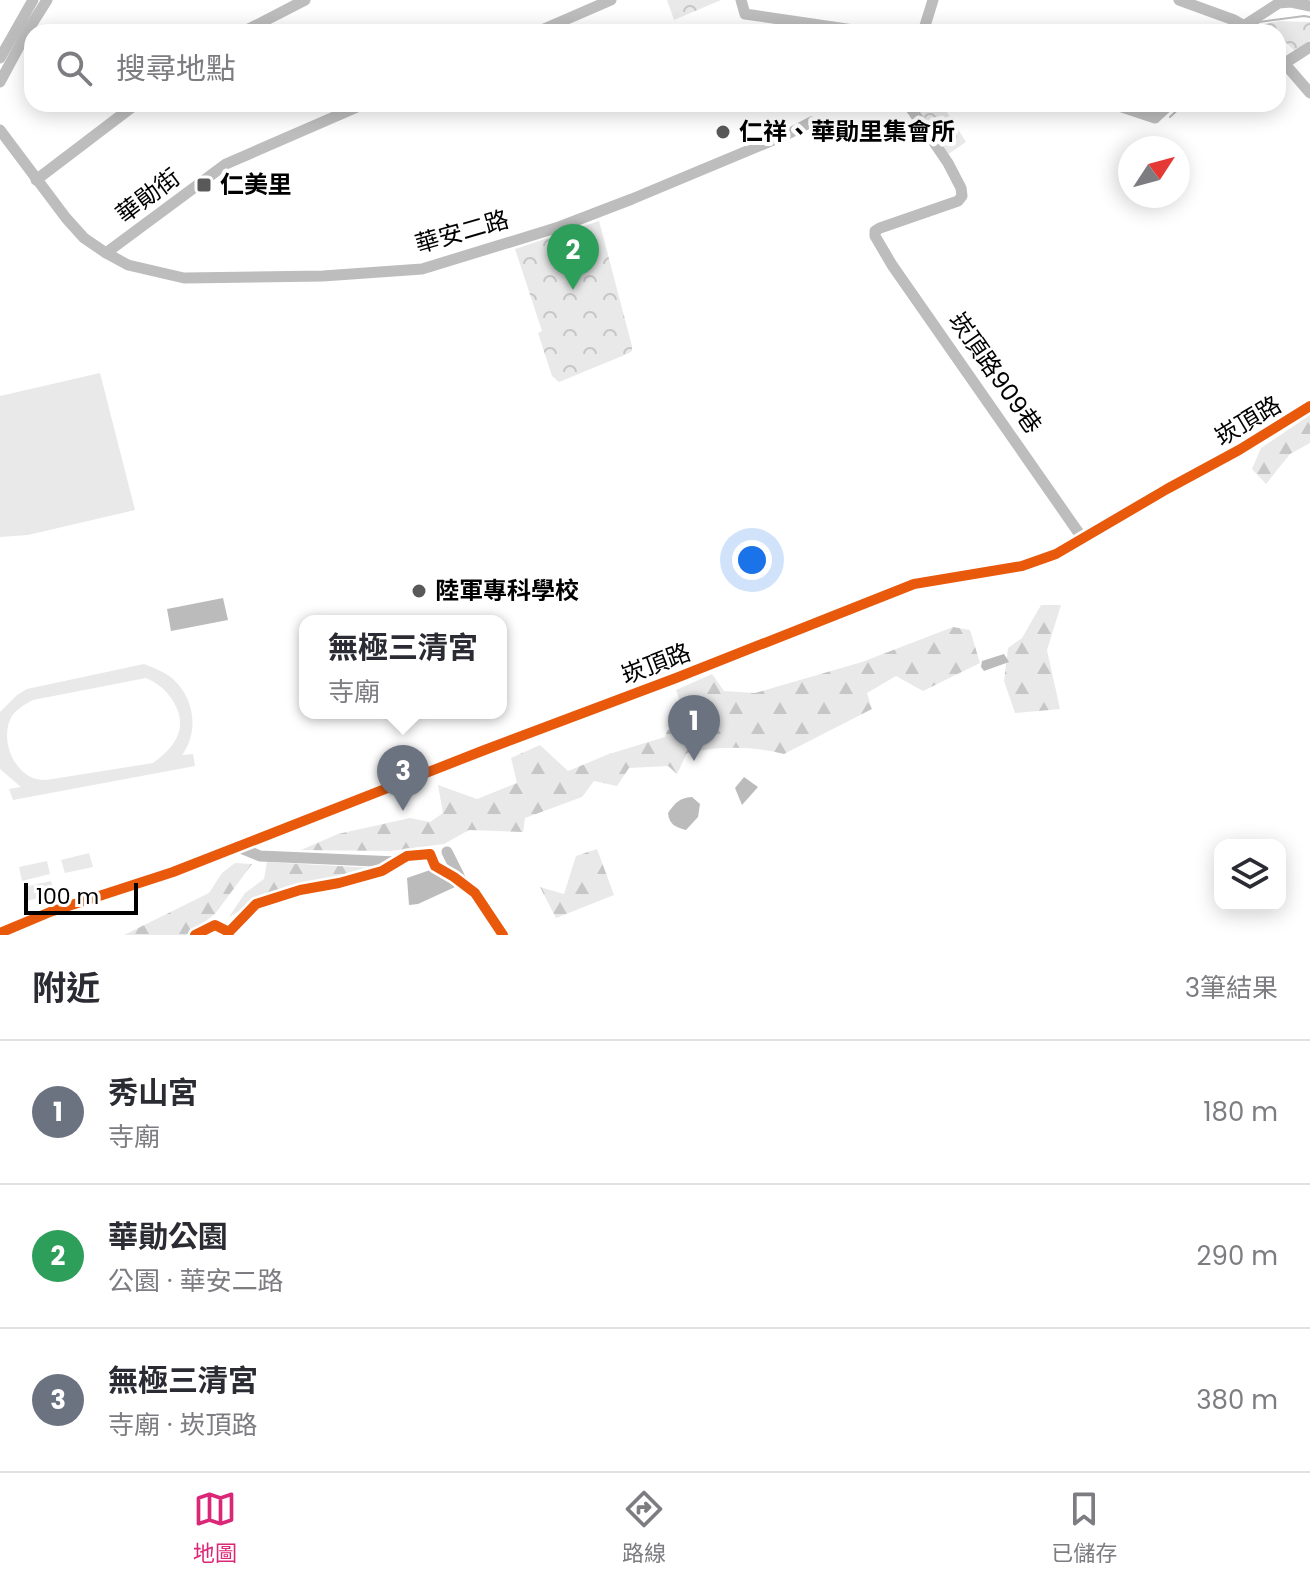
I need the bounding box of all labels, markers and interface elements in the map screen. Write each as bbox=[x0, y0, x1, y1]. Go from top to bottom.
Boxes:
search box bbox=[24, 24, 1286, 112]
icon: search bbox=[52, 46, 96, 90]
text: 搜尋地點 bbox=[116, 47, 236, 90]
place label: 仁祥、華勛里集會所 bbox=[739, 115, 955, 148]
marker: 仁祥、華勛里集會所 bbox=[714, 123, 732, 141]
north arrow bbox=[1118, 136, 1190, 208]
street label: 華勛街 bbox=[109, 161, 186, 230]
place label: 仁美里 bbox=[220, 168, 292, 201]
marker: 仁美里 bbox=[195, 176, 213, 194]
street label: 華安二路 bbox=[411, 202, 513, 261]
pin: 2 bbox=[547, 224, 599, 290]
street label: 崁頂路909巷 bbox=[941, 305, 1049, 440]
street label: 崁頂路 bbox=[1208, 388, 1287, 453]
your location bbox=[732, 540, 772, 580]
place label: 陸軍專科學校 bbox=[435, 574, 579, 607]
marker: 陸軍專科學校 bbox=[410, 582, 428, 600]
popup bbox=[299, 615, 507, 719]
text: 無極三清宮 bbox=[328, 626, 478, 669]
street label: 崁頂路 bbox=[616, 635, 695, 692]
text: 寺廟 bbox=[328, 674, 380, 710]
pin: 1 bbox=[668, 695, 720, 761]
pin: 3 bbox=[377, 745, 429, 811]
map controls bbox=[1214, 839, 1286, 911]
button: layers bbox=[1214, 839, 1286, 911]
scale bar bbox=[24, 879, 138, 915]
text: 100 m bbox=[36, 881, 99, 912]
text: 附近 bbox=[32, 964, 100, 1012]
text: 3筆結果 bbox=[1185, 970, 1278, 1006]
text: 秀山宮 bbox=[108, 1071, 198, 1114]
text: 1 bbox=[53, 1094, 63, 1130]
text: 180 m bbox=[1203, 1094, 1278, 1130]
text: 寺廟 bbox=[108, 1119, 160, 1155]
text: 華勛公園 bbox=[108, 1215, 228, 1258]
text: 2 bbox=[51, 1238, 65, 1274]
text: 290 m bbox=[1197, 1238, 1278, 1274]
text: 公園 · 華安二路 bbox=[108, 1263, 283, 1299]
text: 無極三清宮 bbox=[108, 1359, 258, 1402]
text: 3 bbox=[50, 1382, 66, 1418]
text: 380 m bbox=[1196, 1382, 1278, 1418]
text: 寺廟 · 崁頂路 bbox=[108, 1407, 257, 1443]
tab: 地圖 bbox=[193, 1487, 237, 1570]
tab: 路線 bbox=[622, 1487, 666, 1570]
tab: 已儲存 bbox=[1051, 1487, 1117, 1570]

